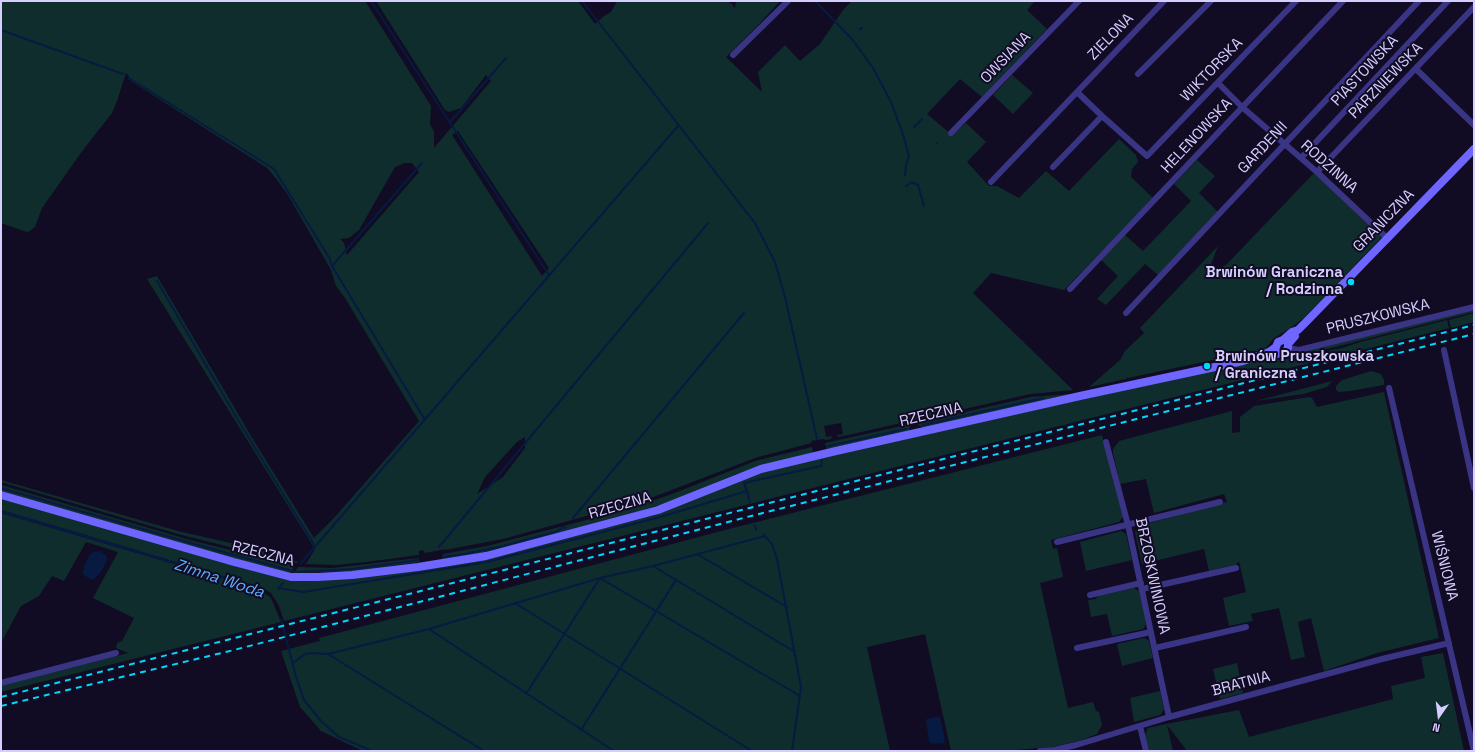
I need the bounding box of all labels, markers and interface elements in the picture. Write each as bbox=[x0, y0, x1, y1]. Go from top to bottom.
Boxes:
street label: ZIELONA bbox=[1084, 10, 1138, 64]
street label: OWSIANA bbox=[977, 28, 1035, 88]
street label: PIASTOWSKA bbox=[1328, 32, 1402, 110]
street label: WIKTORSKA bbox=[1177, 34, 1247, 106]
street label: PARZNIEWSKA bbox=[1345, 39, 1427, 123]
street label: HELENOWSKA bbox=[1158, 95, 1236, 177]
street label: GARDENII bbox=[1234, 118, 1292, 178]
street label: RODZINNA bbox=[1297, 137, 1361, 197]
street label: GRANICZNA bbox=[1350, 186, 1418, 256]
place label: Brwinów Graniczna / Rodzinna bbox=[1205, 264, 1343, 299]
marker: Brwinów Graniczna / Rodzinna bbox=[1346, 277, 1356, 287]
street label: PRUSZKOWSKA bbox=[1324, 295, 1432, 339]
place label: Brwinów Pruszkowska / Graniczna bbox=[1215, 348, 1374, 383]
marker: Brwinów Pruszkowska / Graniczna bbox=[1202, 361, 1212, 371]
street label: RZECZNA bbox=[898, 399, 964, 431]
street label: RZECZNA bbox=[587, 489, 653, 523]
street label: BRZOSKWINIOWA bbox=[1131, 516, 1173, 636]
street label: WIŚNIOWA bbox=[1427, 529, 1461, 603]
street label: RZECZNA bbox=[230, 538, 296, 570]
water label: Zimna Woda bbox=[172, 555, 266, 603]
street label: BRATNIA bbox=[1210, 668, 1272, 700]
north arrow bbox=[1419, 696, 1459, 736]
text: N bbox=[1431, 720, 1441, 735]

